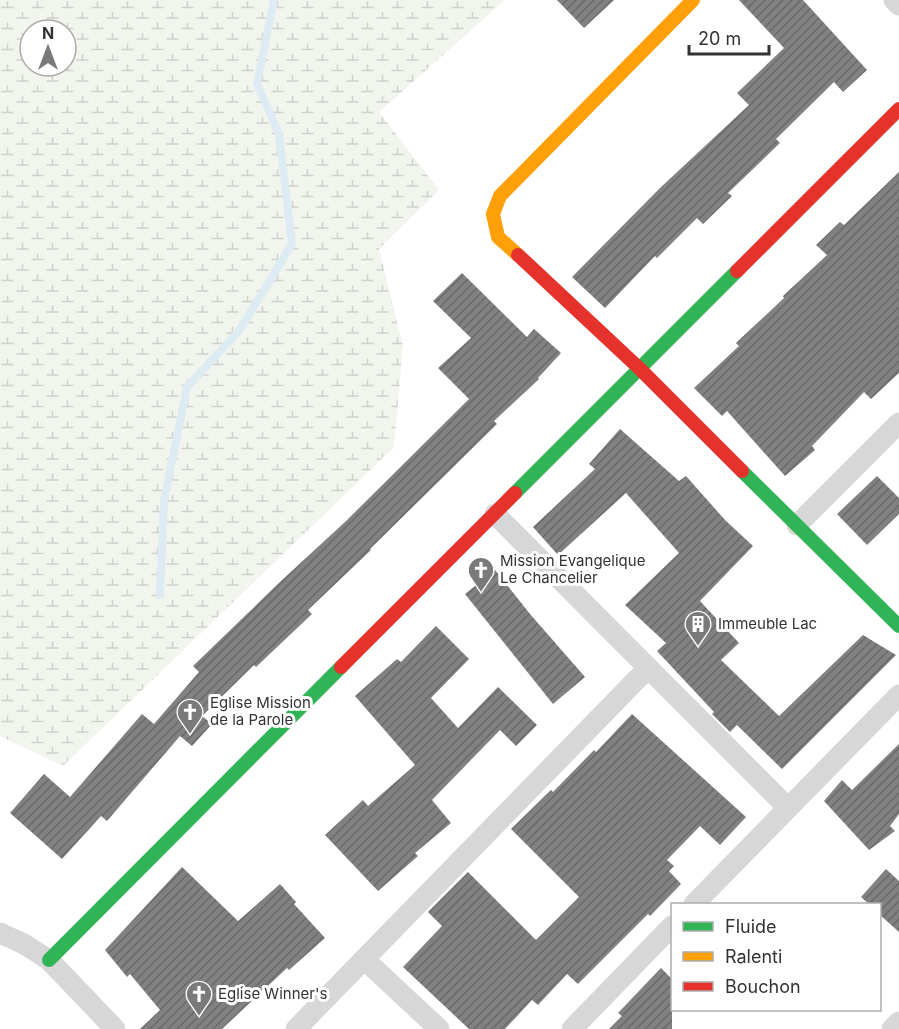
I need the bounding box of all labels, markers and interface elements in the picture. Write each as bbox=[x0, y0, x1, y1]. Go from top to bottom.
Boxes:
north arrow bbox=[18, 18, 78, 78]
scale bar bbox=[689, 18, 768, 56]
text: N bbox=[42, 23, 54, 43]
text: 20 m bbox=[698, 28, 741, 49]
place label: Mission Evangelique Le Chancelier bbox=[500, 551, 645, 587]
church icon: Mission Evangelique Le Chancelier bbox=[466, 555, 496, 593]
building icon: Immeuble Lac bbox=[683, 609, 713, 647]
place label: Immeuble Lac bbox=[718, 614, 817, 633]
place label: Eglise Mission de la Parole bbox=[210, 693, 311, 729]
church icon: Eglise Mission de la Parole bbox=[175, 697, 205, 735]
legend bbox=[671, 903, 881, 1011]
text: Fluide bbox=[725, 916, 777, 937]
text: Ralenti bbox=[725, 946, 782, 967]
text: Bouchon bbox=[725, 976, 801, 997]
church icon: Eglise Winner's bbox=[184, 979, 214, 1017]
place label: Eglise Winner's bbox=[218, 984, 327, 1003]

